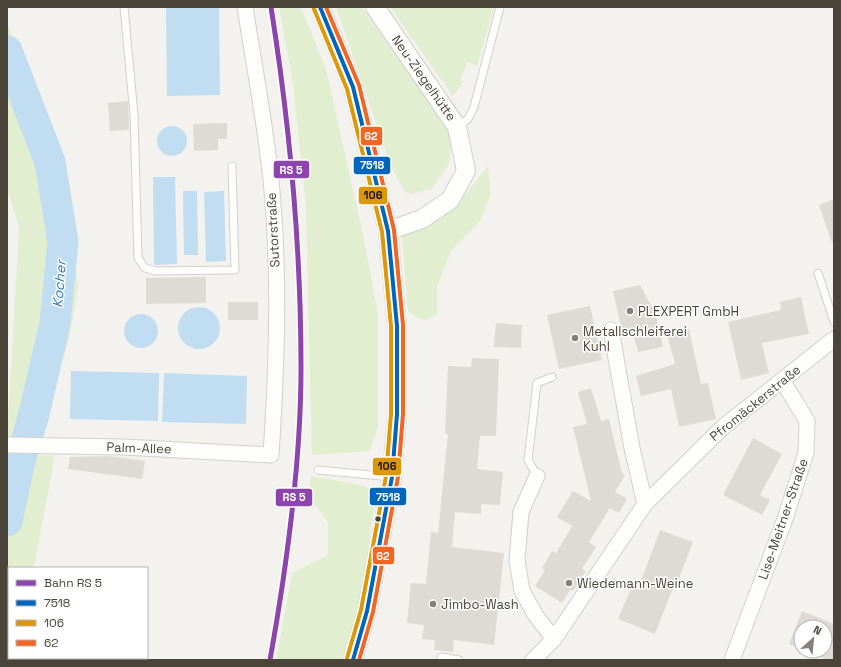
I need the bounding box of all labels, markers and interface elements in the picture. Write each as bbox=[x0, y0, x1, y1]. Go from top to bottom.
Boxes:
street label: Neu-Ziegelhütte bbox=[388, 32, 460, 124]
line badge: 62 bbox=[360, 126, 383, 146]
text: 62 bbox=[364, 129, 378, 143]
line badge: 7518 bbox=[353, 156, 391, 175]
text: 7518 bbox=[360, 158, 384, 172]
line badge: RS 5 bbox=[273, 160, 310, 179]
text: RS 5 bbox=[279, 163, 303, 177]
line badge: 106 bbox=[358, 186, 388, 205]
text: 106 bbox=[364, 188, 383, 202]
street label: Sutorstraße bbox=[263, 192, 283, 268]
water label: Kocher bbox=[48, 258, 70, 308]
place label: PLEXPERT GmbH bbox=[638, 303, 739, 320]
marker: PLEXPERT GmbH bbox=[625, 306, 635, 316]
place label: Metallschleiferei Kuhl bbox=[583, 323, 687, 355]
marker: Metallschleiferei Kuhl bbox=[570, 333, 580, 343]
street label: Pfromäckerstraße bbox=[706, 361, 804, 445]
street label: Palm-Allee bbox=[106, 438, 172, 458]
street label: Lise-Meitner-Straße bbox=[754, 456, 812, 582]
line badge: 106 bbox=[372, 457, 402, 476]
text: 106 bbox=[378, 459, 397, 473]
line badge: 7518 bbox=[369, 487, 407, 506]
line badge: RS 5 bbox=[275, 488, 313, 507]
text: RS 5 bbox=[282, 490, 306, 504]
text: 7518 bbox=[376, 490, 400, 504]
unlabelled marker bbox=[373, 514, 383, 524]
line badge: 62 bbox=[372, 546, 395, 565]
text: 62 bbox=[376, 549, 390, 563]
legend bbox=[8, 567, 148, 659]
text: Bahn RS 5 bbox=[44, 575, 102, 591]
place label: Wiedemann-Weine bbox=[577, 575, 693, 592]
marker: Wiedemann-Weine bbox=[564, 578, 574, 588]
text: 7518 bbox=[44, 595, 70, 611]
place label: Jimbo-Wash bbox=[441, 596, 519, 613]
marker: Jimbo-Wash bbox=[428, 599, 438, 609]
text: 106 bbox=[44, 615, 64, 631]
north arrow bbox=[793, 619, 833, 659]
text: N bbox=[811, 622, 824, 638]
text: 62 bbox=[44, 635, 59, 651]

